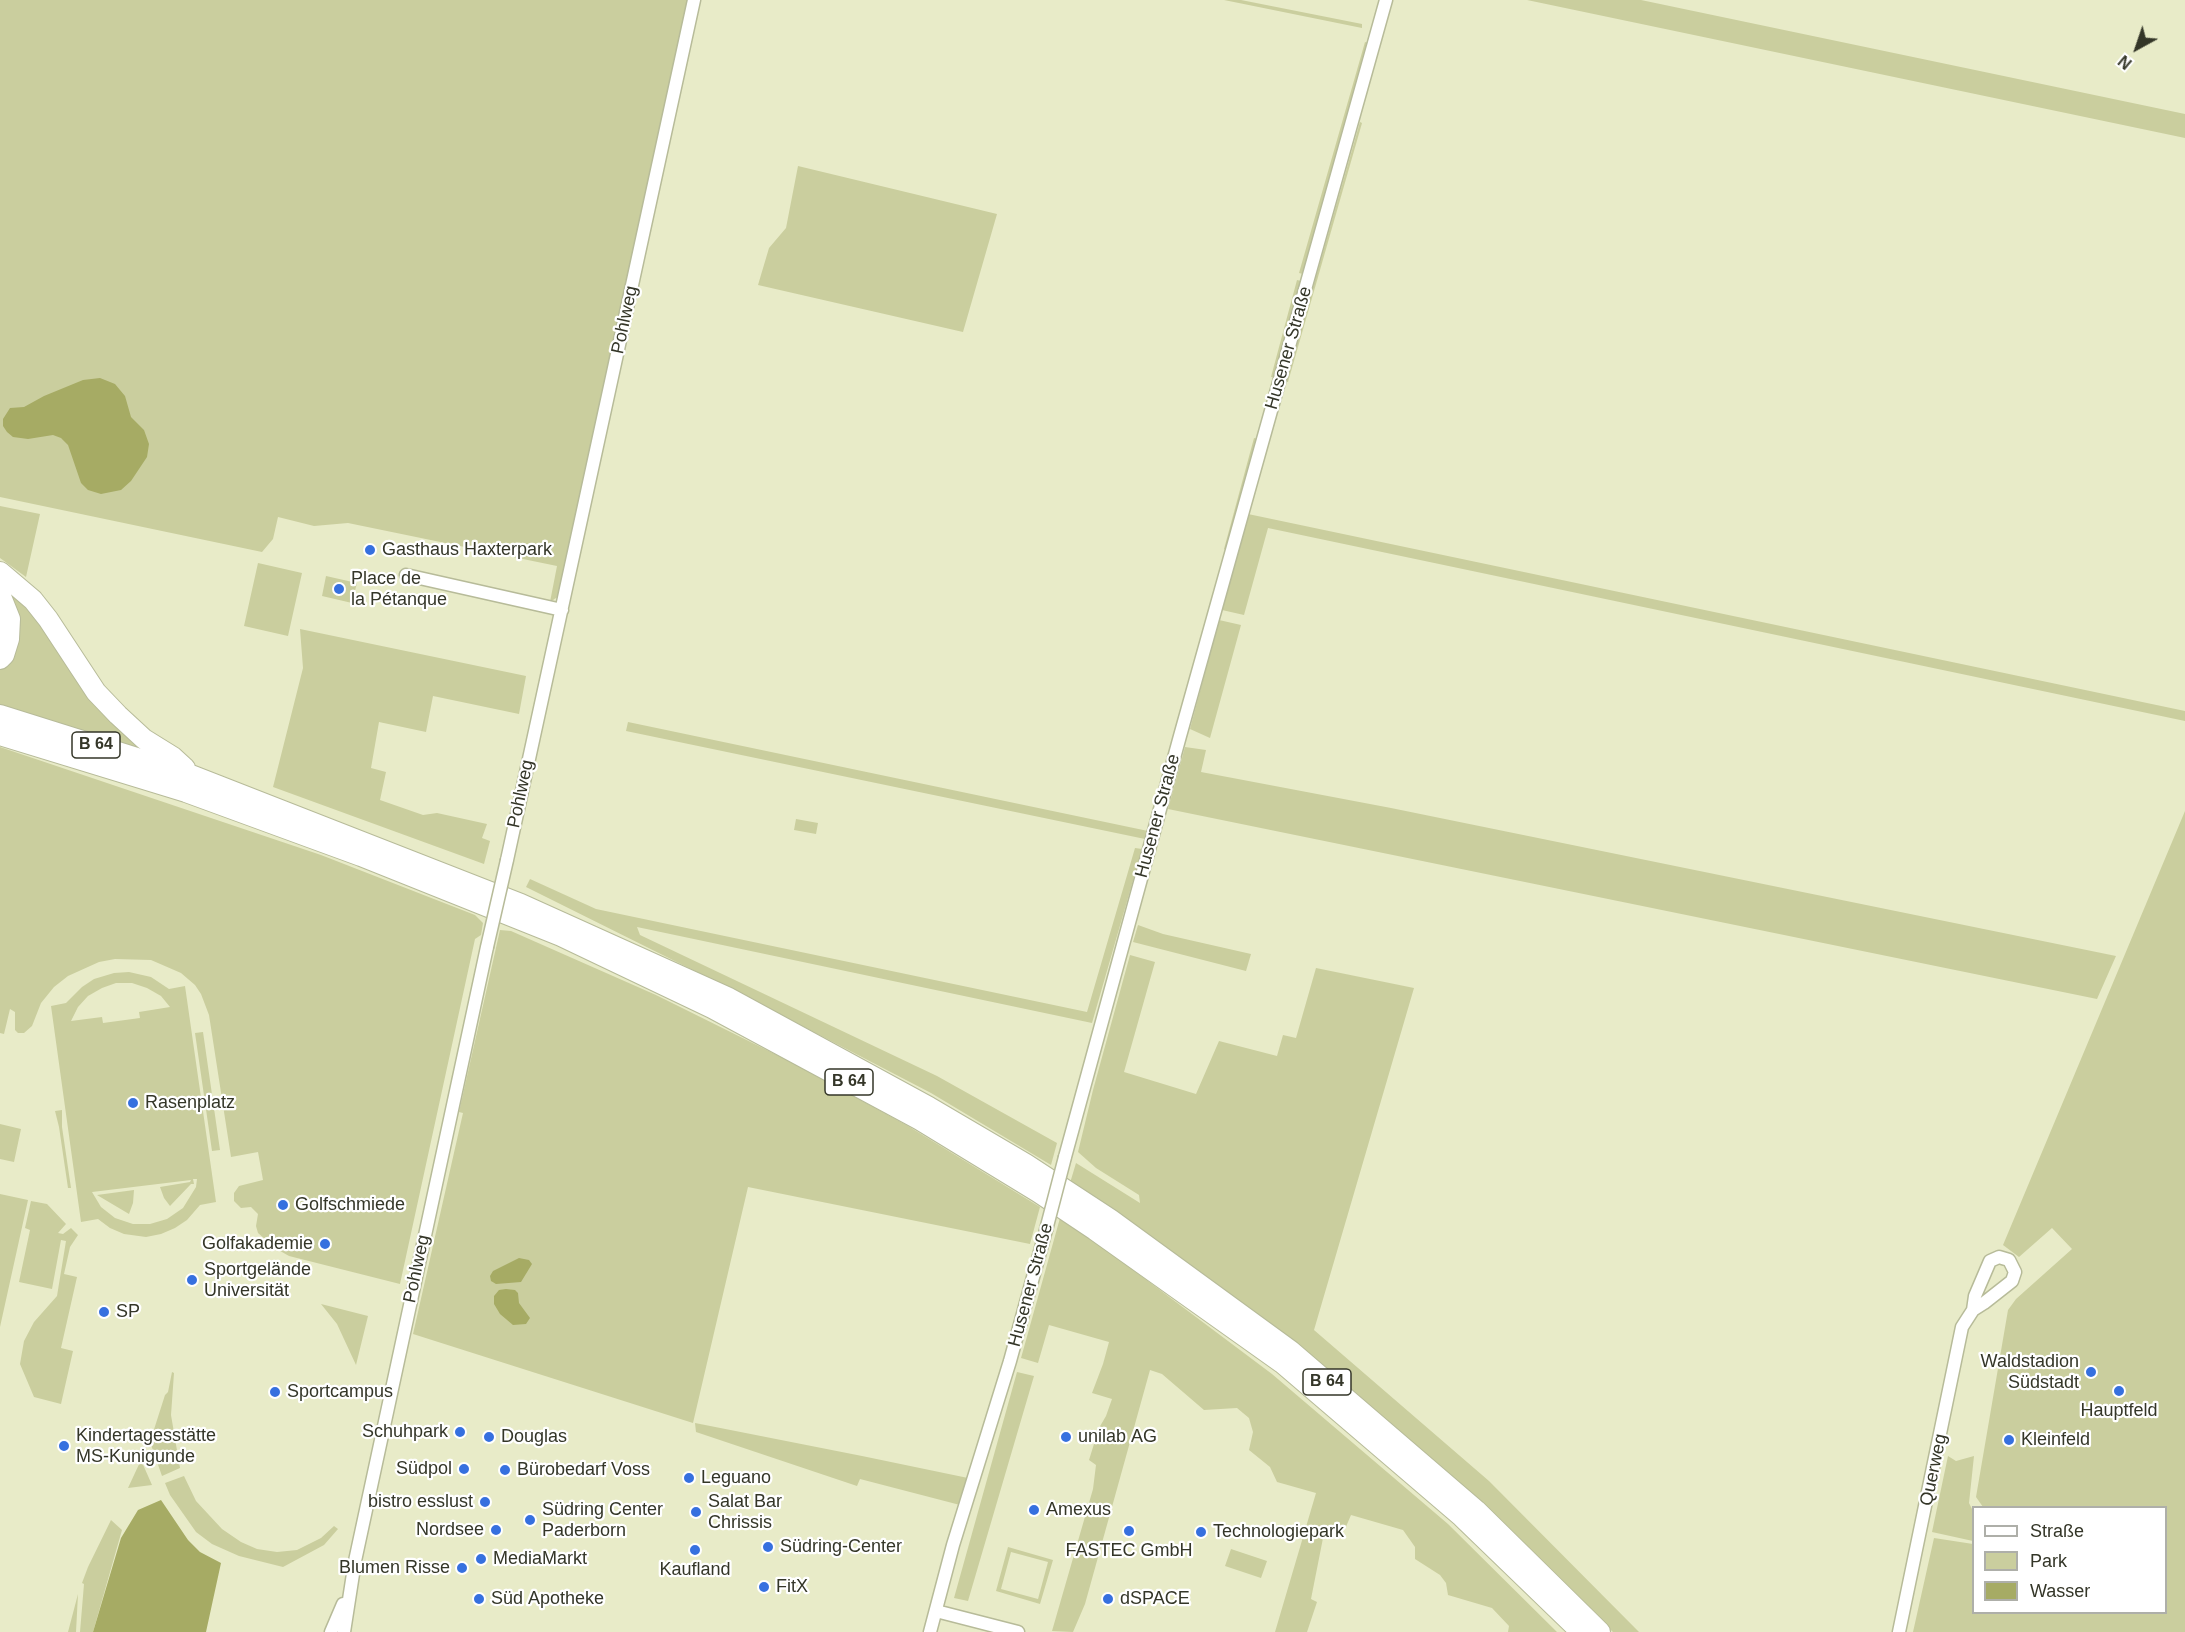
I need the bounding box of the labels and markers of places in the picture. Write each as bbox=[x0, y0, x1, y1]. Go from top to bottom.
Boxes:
place label: Gasthaus Haxterpark bbox=[382, 539, 552, 561]
marker: Gasthaus Haxterpark bbox=[363, 543, 377, 557]
place label: Place de la Pétanque bbox=[351, 568, 447, 610]
marker: Place de la Pétanque bbox=[332, 582, 346, 596]
place label: Rasenplatz bbox=[145, 1092, 235, 1114]
marker: Rasenplatz bbox=[126, 1096, 140, 1110]
place label: Golfschmiede bbox=[295, 1194, 405, 1216]
marker: Golfschmiede bbox=[276, 1198, 290, 1212]
place label: Golfakademie bbox=[202, 1233, 313, 1255]
marker: Golfakademie bbox=[318, 1237, 332, 1251]
place label: Sportgelände Universität bbox=[204, 1259, 311, 1302]
marker: Sportgelände Universität bbox=[185, 1273, 199, 1287]
place label: SP bbox=[116, 1301, 140, 1323]
marker: SP bbox=[97, 1305, 111, 1319]
place label: Waldstadion Südstadt bbox=[1981, 1351, 2079, 1394]
marker: Waldstadion Südstadt bbox=[2084, 1365, 2098, 1379]
place label: Sportcampus bbox=[287, 1381, 393, 1403]
marker: Hauptfeld bbox=[2112, 1384, 2126, 1398]
marker: Sportcampus bbox=[268, 1385, 282, 1399]
place label: Hauptfeld bbox=[2080, 1400, 2158, 1422]
place label: Schuhpark bbox=[362, 1421, 448, 1443]
place label: Kindertagesstätte MS-Kunigunde bbox=[76, 1425, 216, 1468]
marker: Schuhpark bbox=[453, 1425, 467, 1439]
place label: Douglas bbox=[501, 1426, 567, 1448]
place label: unilab AG bbox=[1078, 1426, 1157, 1448]
place label: Kleinfeld bbox=[2021, 1429, 2090, 1451]
marker: Douglas bbox=[482, 1430, 496, 1444]
marker: unilab AG bbox=[1059, 1430, 1073, 1444]
marker: Kleinfeld bbox=[2002, 1433, 2016, 1447]
marker: Kindertagesstätte MS-Kunigunde bbox=[57, 1439, 71, 1453]
place label: Südpol bbox=[396, 1458, 452, 1480]
place label: Bürobedarf Voss bbox=[517, 1459, 650, 1481]
marker: Südpol bbox=[457, 1462, 471, 1476]
marker: Bürobedarf Voss bbox=[498, 1463, 512, 1477]
place label: Leguano bbox=[701, 1467, 771, 1489]
marker: Leguano bbox=[682, 1471, 696, 1485]
place label: bistro esslust bbox=[368, 1491, 473, 1513]
place label: Salat Bar Chrissis bbox=[708, 1491, 782, 1534]
marker: bistro esslust bbox=[478, 1495, 492, 1509]
place label: Südring Center Paderborn bbox=[542, 1499, 663, 1541]
place label: Amexus bbox=[1046, 1499, 1111, 1521]
marker: Amexus bbox=[1027, 1503, 1041, 1517]
marker: Salat Bar Chrissis bbox=[689, 1505, 703, 1519]
marker: Südring Center Paderborn bbox=[523, 1513, 537, 1527]
place label: Nordsee bbox=[416, 1519, 484, 1541]
place label: Technologiepark bbox=[1213, 1521, 1344, 1543]
marker: Nordsee bbox=[489, 1523, 503, 1537]
marker: FASTEC GmbH bbox=[1122, 1524, 1136, 1538]
marker: Technologiepark bbox=[1194, 1525, 1208, 1539]
place label: Südring-Center bbox=[780, 1536, 902, 1558]
marker: Südring-Center bbox=[761, 1540, 775, 1554]
place label: FASTEC GmbH bbox=[1065, 1540, 1193, 1562]
marker: Kaufland bbox=[688, 1543, 702, 1557]
place label: MediaMarkt bbox=[493, 1548, 587, 1570]
marker: MediaMarkt bbox=[474, 1552, 488, 1566]
place label: Blumen Risse bbox=[339, 1557, 450, 1579]
place label: Kaufland bbox=[659, 1559, 731, 1581]
marker: Blumen Risse bbox=[455, 1561, 469, 1575]
place label: FitX bbox=[776, 1576, 808, 1598]
marker: FitX bbox=[757, 1580, 771, 1594]
place label: Süd Apotheke bbox=[491, 1588, 604, 1610]
place label: dSPACE bbox=[1120, 1588, 1190, 1610]
marker: Süd Apotheke bbox=[472, 1592, 486, 1606]
marker: dSPACE bbox=[1101, 1592, 1115, 1606]

